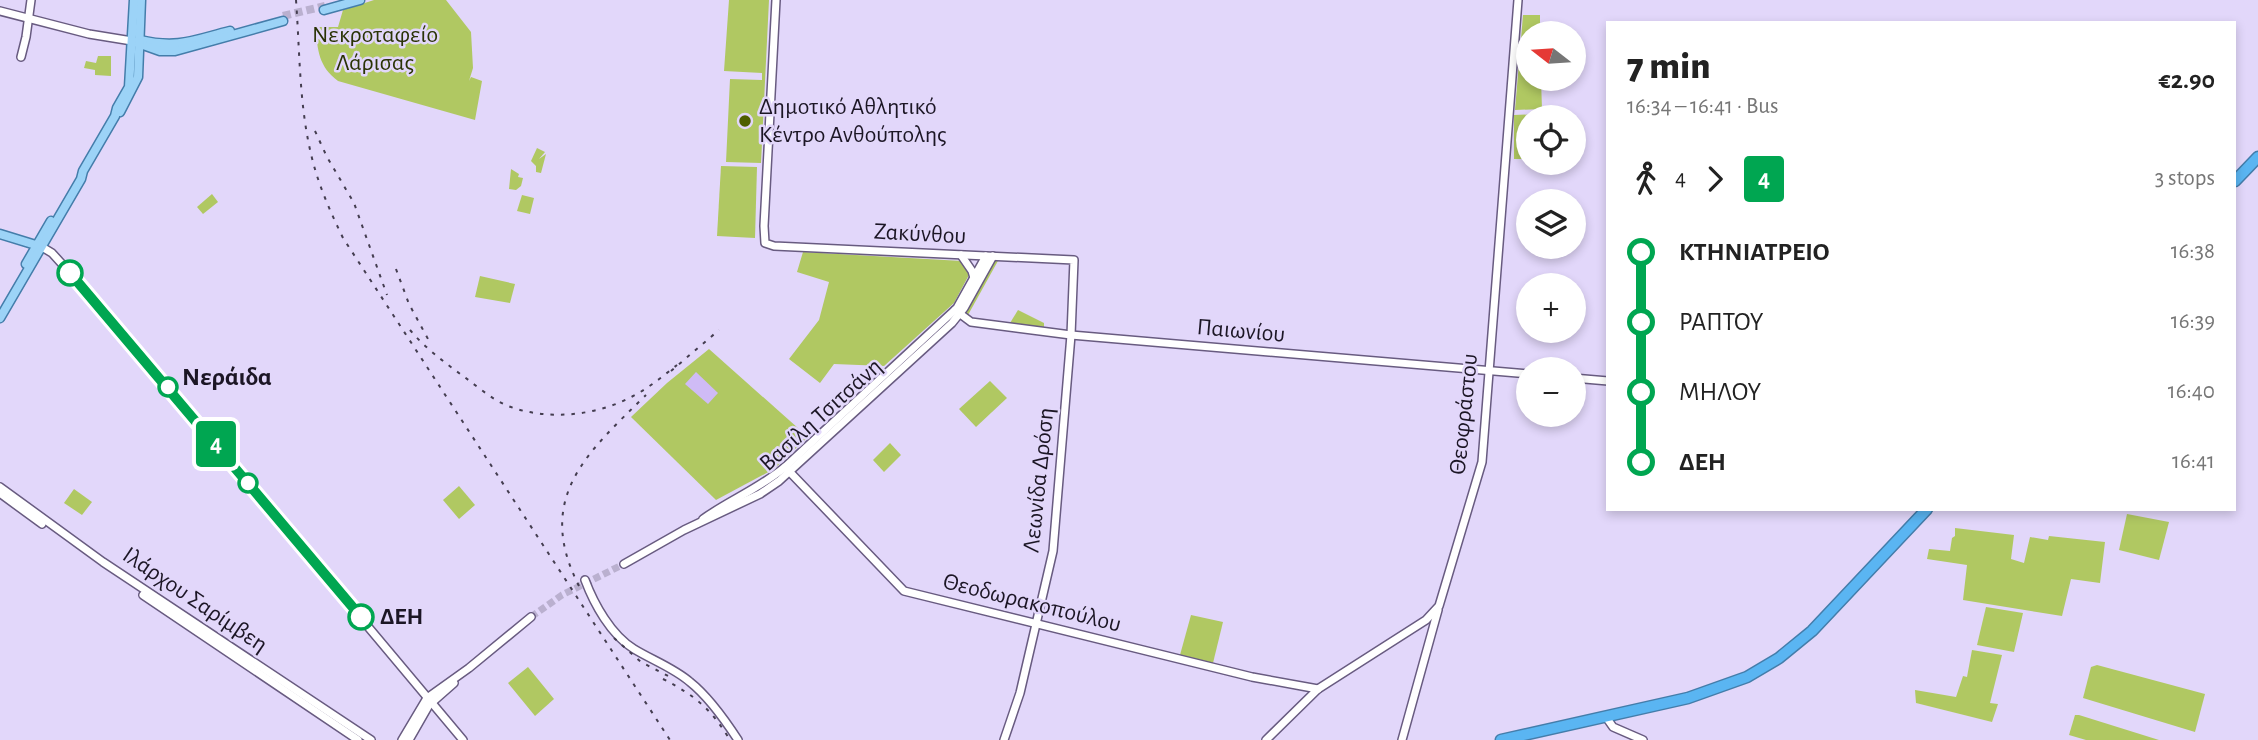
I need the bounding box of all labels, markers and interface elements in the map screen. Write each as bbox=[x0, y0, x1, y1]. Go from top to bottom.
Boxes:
north arrow bbox=[1516, 21, 1586, 91]
map controls bbox=[1516, 21, 1586, 427]
park label: Νεκροταφείο Λάρισας bbox=[312, 23, 438, 75]
text: 7 min bbox=[1627, 48, 1711, 86]
text: €2.90 bbox=[2159, 67, 2215, 93]
place label: Δημοτικό Αθλητικό Κέντρο Ανθούπολης bbox=[759, 95, 947, 147]
text: 16:34 – 16:41 · Bus bbox=[1627, 95, 1778, 118]
button: locate bbox=[1516, 105, 1586, 175]
marker: Δημοτικό Αθλητικό Κέντρο Ανθούπολης bbox=[737, 113, 753, 129]
icon: walk bbox=[1627, 160, 1665, 198]
icon: forward bbox=[1696, 160, 1734, 198]
text: 4 bbox=[1675, 167, 1686, 190]
text: 4 bbox=[1758, 167, 1770, 191]
text: 3 stops bbox=[2155, 167, 2215, 190]
button: layers bbox=[1516, 189, 1586, 259]
street label: Ζακύνθου bbox=[873, 220, 967, 248]
text: ΚΤΗΝΙΑΤΡΕΙΟ bbox=[1679, 239, 1829, 265]
text: 16:38 bbox=[2171, 240, 2215, 263]
unlabelled marker bbox=[57, 260, 83, 286]
button: + bbox=[1516, 273, 1586, 343]
text: ΡΑΠΤΟΥ bbox=[1679, 309, 1763, 335]
text: 16:39 bbox=[2171, 310, 2215, 333]
street label: Παιωνίου bbox=[1196, 315, 1286, 347]
street label: Θεοφράστου bbox=[1446, 352, 1482, 476]
street label: Βασίλη Τσιτσάνη bbox=[755, 354, 887, 476]
button: − bbox=[1516, 357, 1586, 427]
district label: Νεράιδα bbox=[182, 364, 272, 390]
unlabelled marker bbox=[158, 377, 178, 397]
text: ΜΗΛΟΥ bbox=[1679, 379, 1761, 405]
text: 16:40 bbox=[2168, 380, 2215, 403]
street label: Λεωνίδα Δρόση bbox=[1019, 406, 1059, 554]
line badge: 4 bbox=[193, 421, 239, 467]
text: 4 bbox=[210, 432, 222, 456]
text: ΔΕΗ bbox=[1679, 449, 1726, 475]
text: 16:41 bbox=[2172, 450, 2215, 473]
unlabelled marker bbox=[238, 473, 258, 493]
street label: Ιλάρχου Σαρίμβεη bbox=[118, 543, 272, 657]
street label: Θεοδωρακοπούλου bbox=[941, 569, 1123, 637]
marker: ΔΕΗ bbox=[348, 604, 374, 630]
place label: ΔΕΗ bbox=[380, 605, 423, 629]

